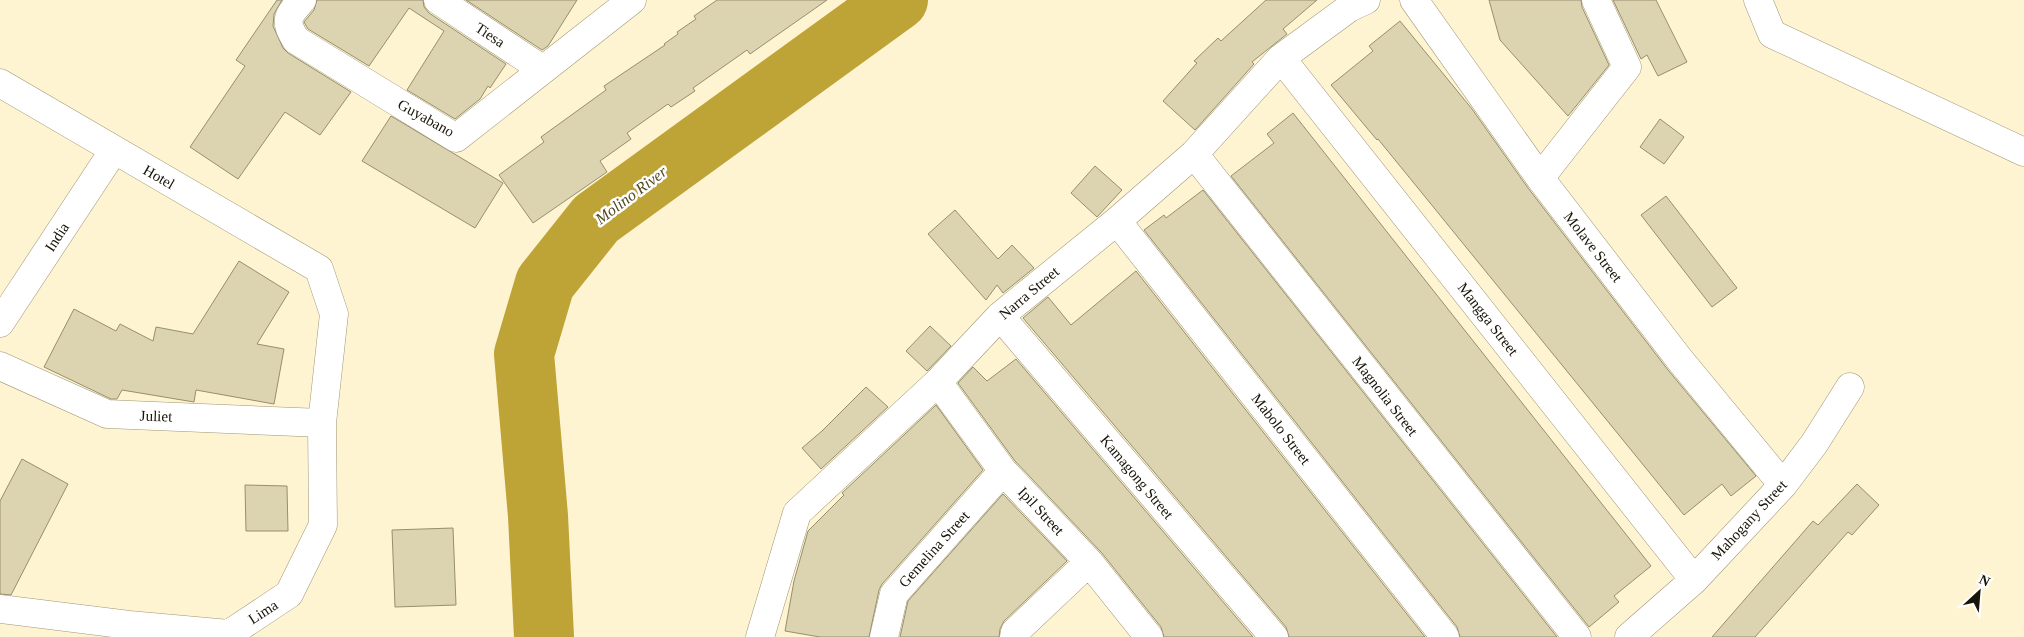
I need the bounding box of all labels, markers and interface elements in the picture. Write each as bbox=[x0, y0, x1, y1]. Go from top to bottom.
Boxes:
street label: Tiesa bbox=[472, 19, 508, 51]
street label: Guyabano bbox=[395, 96, 457, 140]
street label: Hotel bbox=[141, 162, 177, 192]
water label: Molino River bbox=[591, 162, 671, 228]
street label: Molave Street bbox=[1561, 209, 1626, 286]
street label: India bbox=[42, 219, 72, 254]
street label: Narra Street bbox=[996, 263, 1063, 323]
street label: Mangga Street bbox=[1455, 279, 1522, 359]
street label: Magnolia Street bbox=[1349, 353, 1421, 439]
street label: Mabolo Street bbox=[1248, 390, 1314, 468]
street label: Juliet bbox=[139, 407, 173, 425]
street label: Kamagong Street bbox=[1097, 432, 1177, 523]
street label: Mahogany Street bbox=[1708, 476, 1791, 563]
street label: Ipil Street bbox=[1015, 484, 1068, 539]
street label: Gemelina Street bbox=[896, 507, 973, 590]
north arrow bbox=[1954, 567, 2004, 617]
text: N bbox=[1977, 572, 1992, 590]
street label: Lima bbox=[245, 596, 281, 627]

